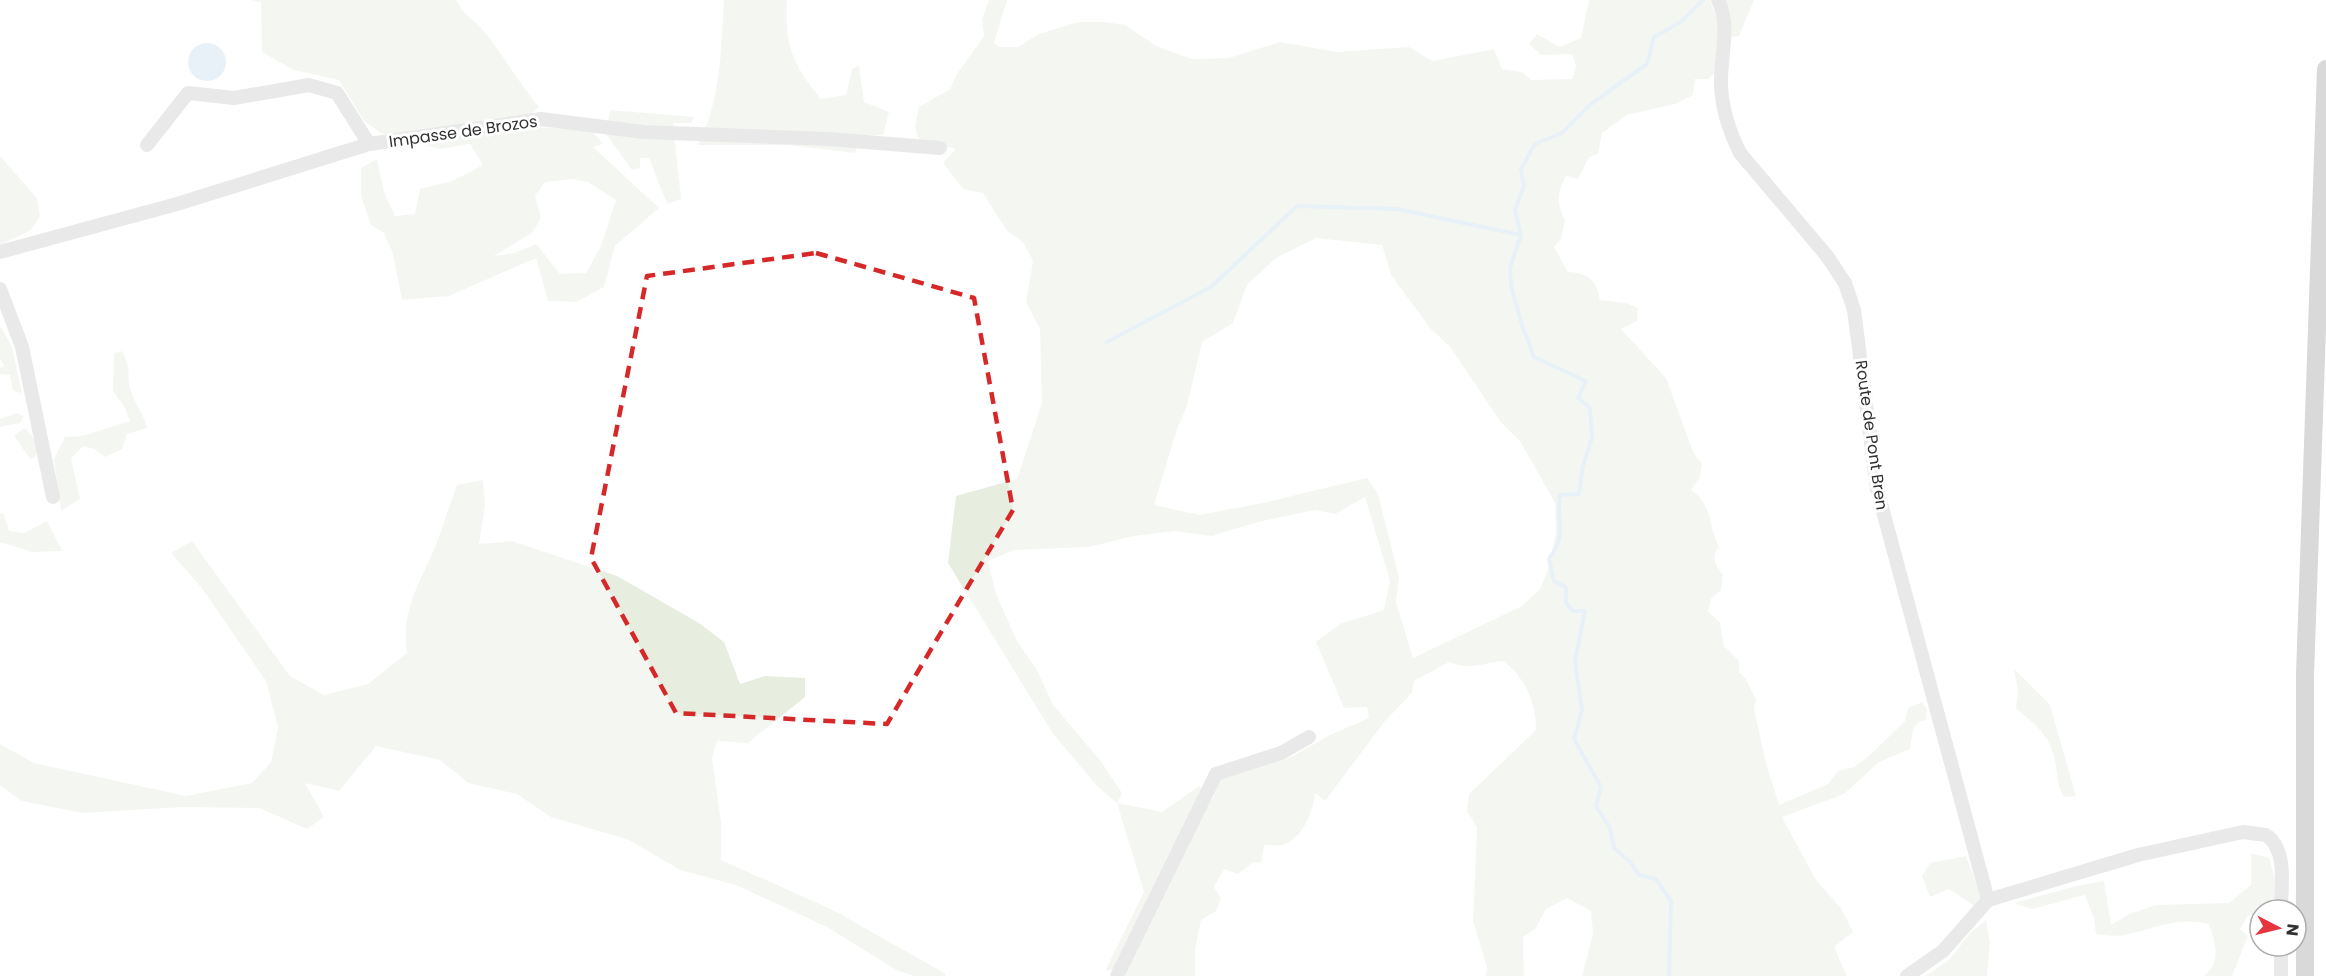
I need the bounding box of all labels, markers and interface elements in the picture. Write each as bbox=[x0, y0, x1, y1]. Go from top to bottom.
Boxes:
street label: Impasse de Brozos bbox=[387, 110, 539, 153]
street label: Route de Pont Bren bbox=[1850, 359, 1893, 511]
north arrow bbox=[2248, 898, 2308, 958]
text: N bbox=[2280, 922, 2305, 937]

